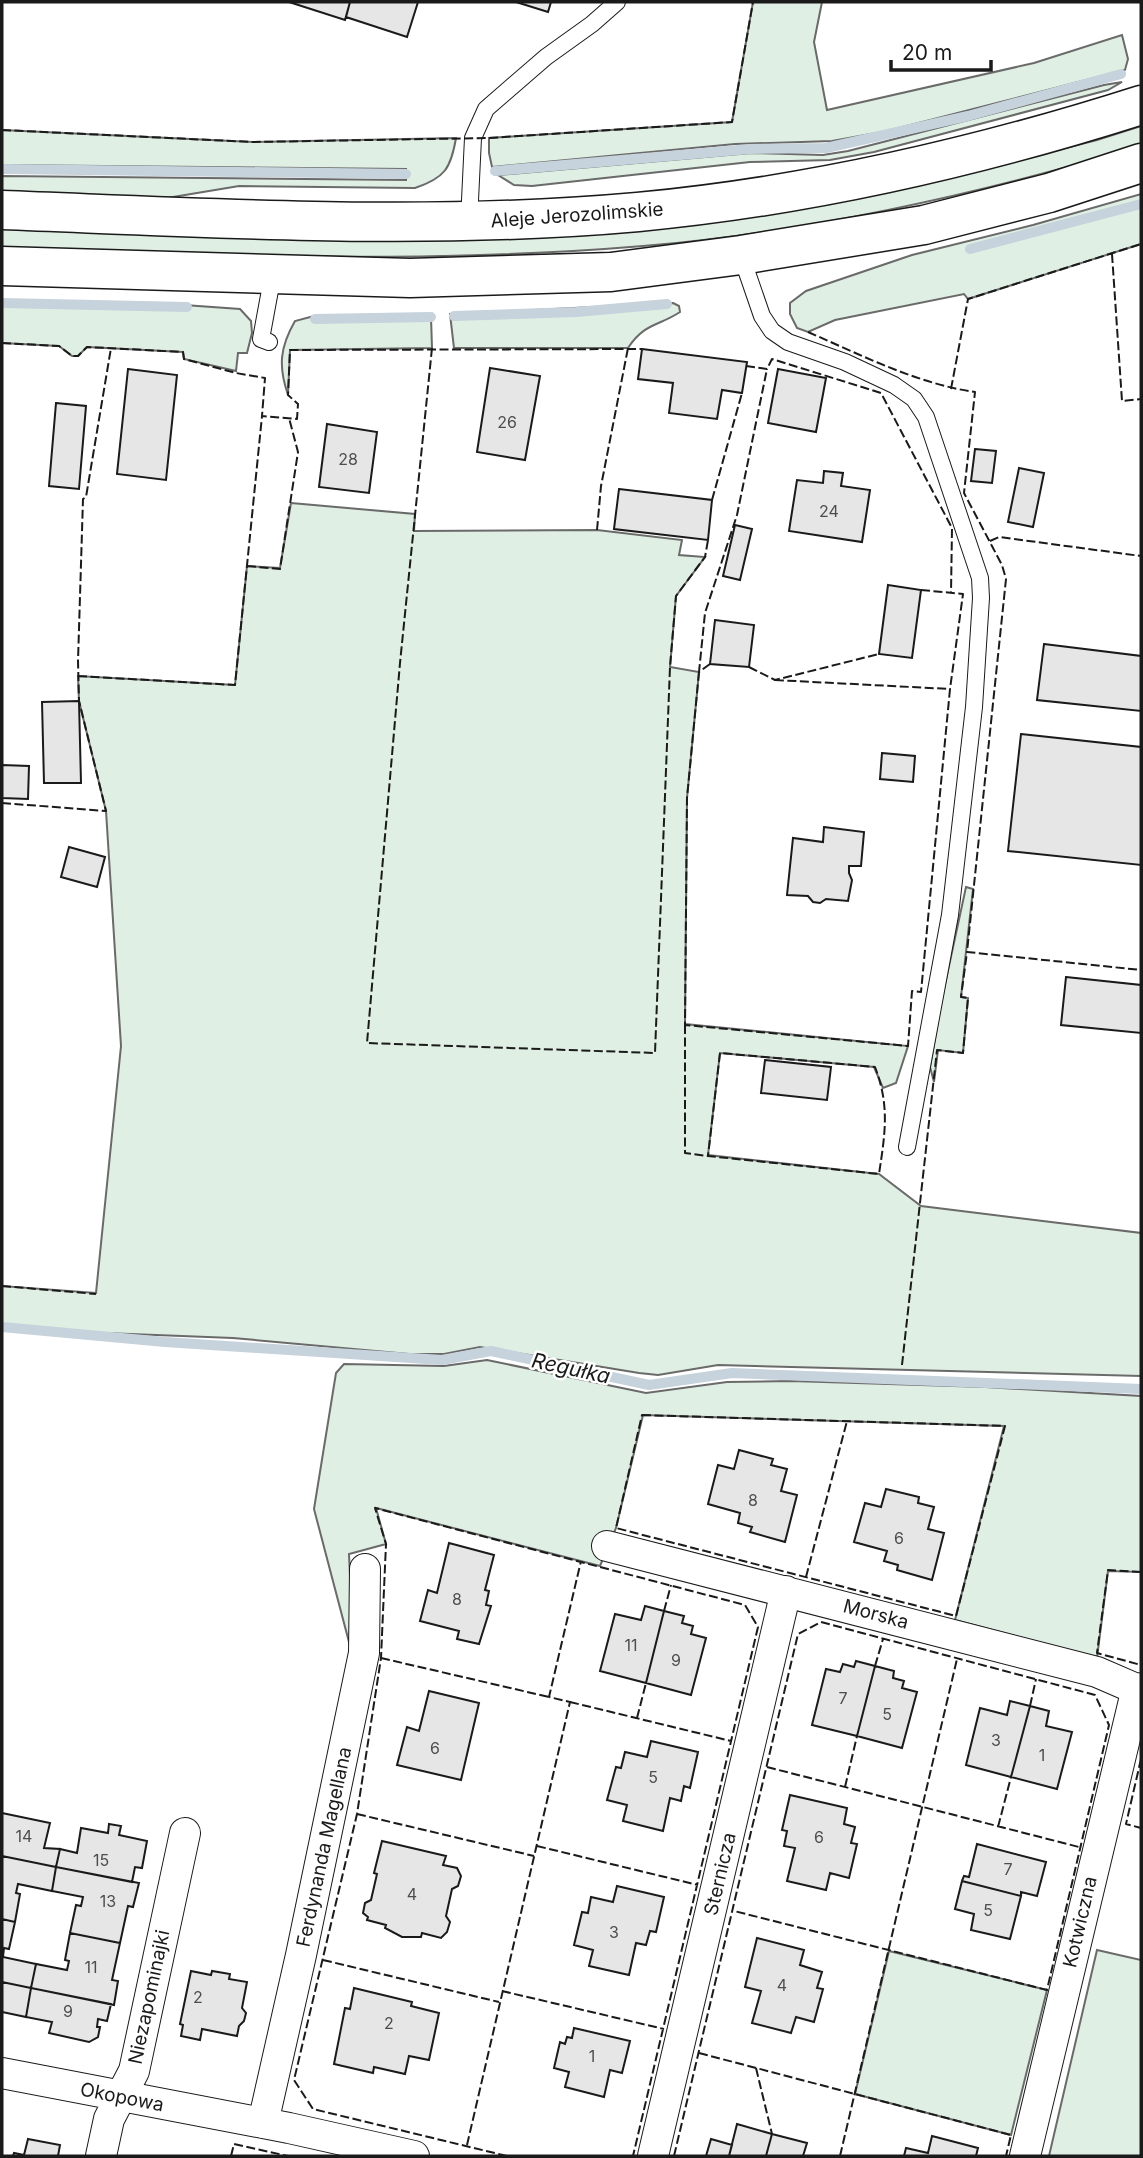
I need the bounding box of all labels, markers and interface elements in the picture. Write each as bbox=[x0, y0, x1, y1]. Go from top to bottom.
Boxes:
scale bar bbox=[891, 28, 991, 72]
text: 20 m bbox=[902, 40, 952, 65]
street label: Aleje Jerozolimskie bbox=[490, 197, 664, 233]
house number: 26 bbox=[497, 412, 517, 432]
house number: 28 bbox=[338, 449, 358, 469]
house number: 24 bbox=[819, 501, 839, 521]
water label: Regułka bbox=[529, 1347, 613, 1389]
house number: 8 bbox=[748, 1490, 758, 1510]
house number: 6 bbox=[894, 1528, 904, 1548]
house number: 8 bbox=[452, 1589, 462, 1609]
street label: Morska bbox=[841, 1594, 911, 1634]
house number: 11 bbox=[624, 1635, 638, 1655]
house number: 9 bbox=[671, 1650, 681, 1670]
house number: 7 bbox=[838, 1688, 848, 1708]
house number: 5 bbox=[882, 1704, 892, 1724]
house number: 3 bbox=[991, 1730, 1001, 1750]
house number: 6 bbox=[430, 1738, 440, 1758]
street label: Ferdynanda Magellana bbox=[292, 1745, 356, 1949]
house number: 1 bbox=[1039, 1745, 1045, 1765]
house number: 5 bbox=[648, 1767, 658, 1787]
house number: 14 bbox=[16, 1826, 32, 1846]
house number: 6 bbox=[814, 1827, 824, 1847]
street label: Sternicza bbox=[699, 1830, 741, 1918]
house number: 15 bbox=[93, 1850, 109, 1870]
house number: 7 bbox=[1003, 1859, 1013, 1879]
street label: Kotwiczna bbox=[1058, 1874, 1102, 1970]
house number: 4 bbox=[407, 1884, 417, 1904]
house number: 13 bbox=[100, 1891, 116, 1911]
house number: 5 bbox=[983, 1900, 993, 1920]
house number: 3 bbox=[609, 1922, 619, 1942]
street label: Niezapominajki bbox=[124, 1928, 174, 2066]
house number: 11 bbox=[84, 1957, 98, 1977]
house number: 4 bbox=[777, 1975, 787, 1995]
house number: 2 bbox=[193, 1987, 203, 2007]
house number: 9 bbox=[63, 2001, 73, 2021]
house number: 2 bbox=[384, 2013, 394, 2033]
house number: 1 bbox=[589, 2046, 595, 2066]
street label: Okopowa bbox=[78, 2078, 166, 2116]

